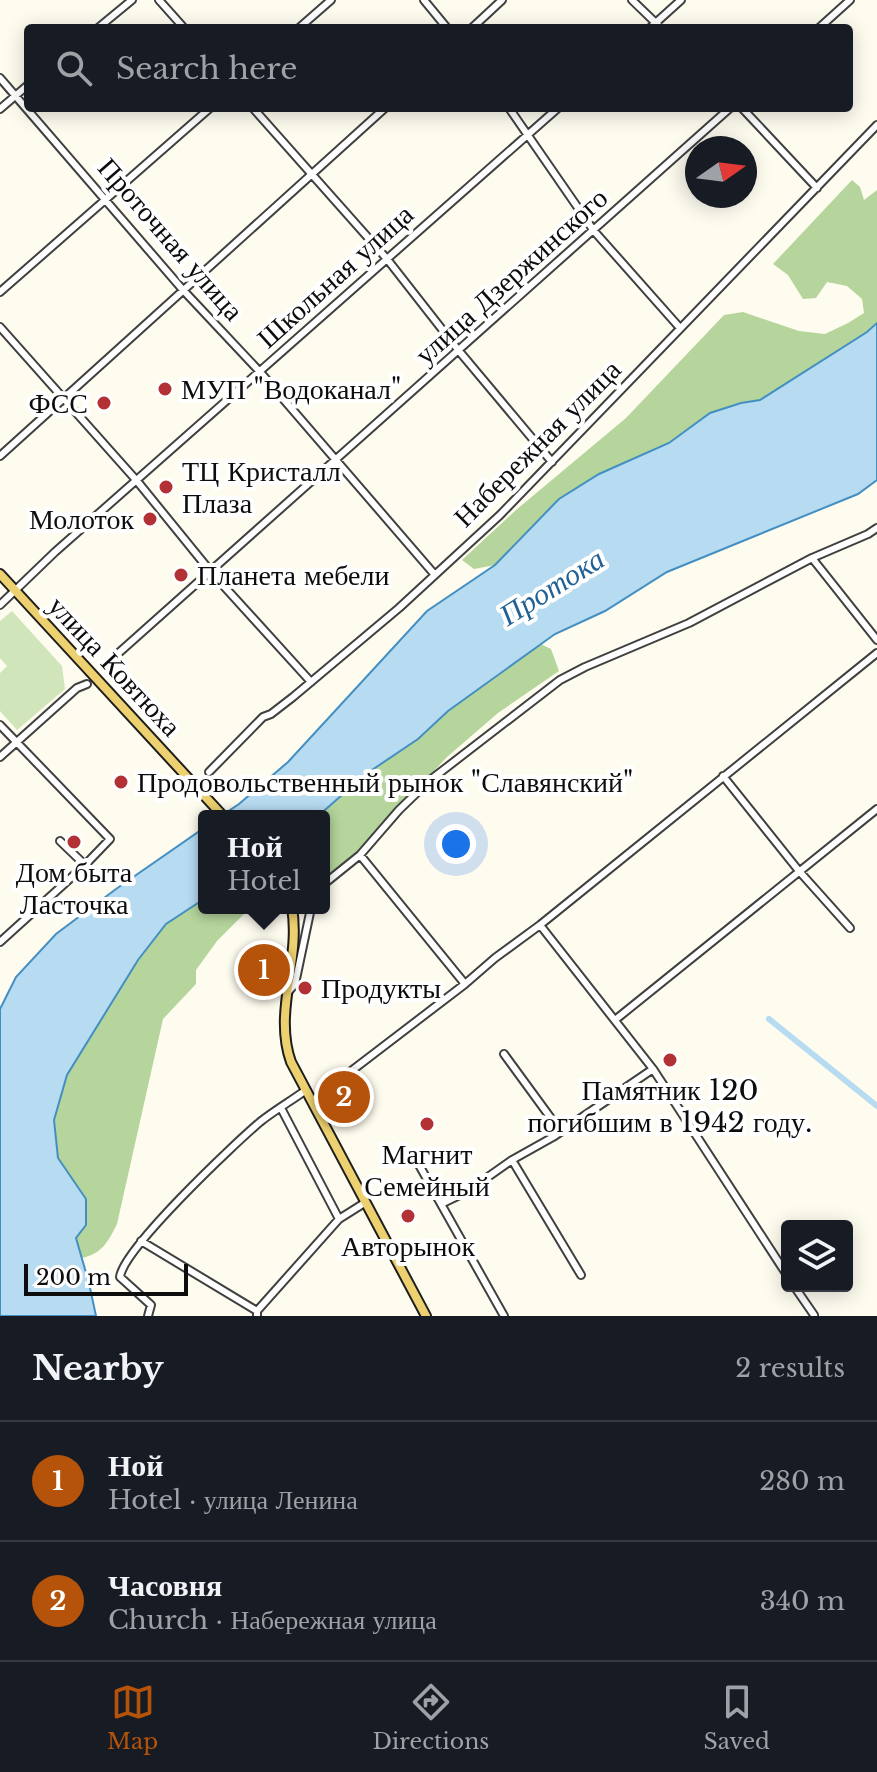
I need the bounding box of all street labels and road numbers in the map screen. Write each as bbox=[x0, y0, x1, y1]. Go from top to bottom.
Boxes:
street label: Проточная улица bbox=[90, 151, 251, 328]
street label: улица Дзержинского bbox=[408, 181, 615, 372]
street label: Школьная улица bbox=[250, 197, 421, 356]
street label: Набережная улица bbox=[446, 352, 629, 534]
street label: улица Ковтюха bbox=[41, 589, 189, 744]

